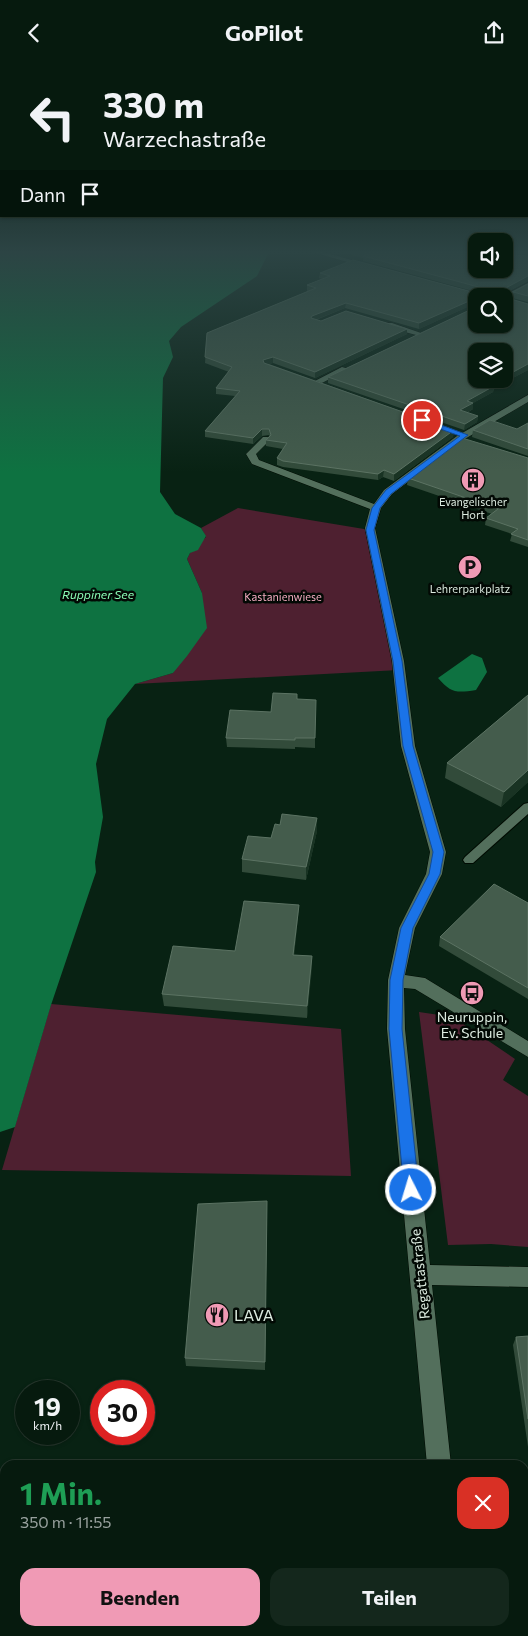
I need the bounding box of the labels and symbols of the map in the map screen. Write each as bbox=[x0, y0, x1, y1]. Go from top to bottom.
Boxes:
pin bbox=[401, 399, 443, 441]
building icon: Evangelischer Hort bbox=[460, 467, 486, 493]
place label: Evangelischer Hort bbox=[439, 495, 508, 521]
parking icon: Lehrerparkplatz bbox=[457, 554, 483, 580]
place label: Lehrerparkplatz bbox=[430, 582, 511, 595]
water label: Ruppiner See bbox=[62, 587, 135, 601]
park label: Kastanienwiese bbox=[244, 590, 322, 603]
bus stop icon: Neuruppin, Ev. Schule bbox=[459, 980, 485, 1006]
place label: Neuruppin, Ev. Schule bbox=[437, 1008, 507, 1041]
position arrow bbox=[384, 1163, 436, 1215]
street label: Regattastraße bbox=[406, 1228, 433, 1320]
restaurant icon: LAVA bbox=[204, 1302, 230, 1328]
place label: LAVA bbox=[234, 1305, 274, 1324]
speed limit sign: 30 bbox=[90, 1380, 155, 1445]

